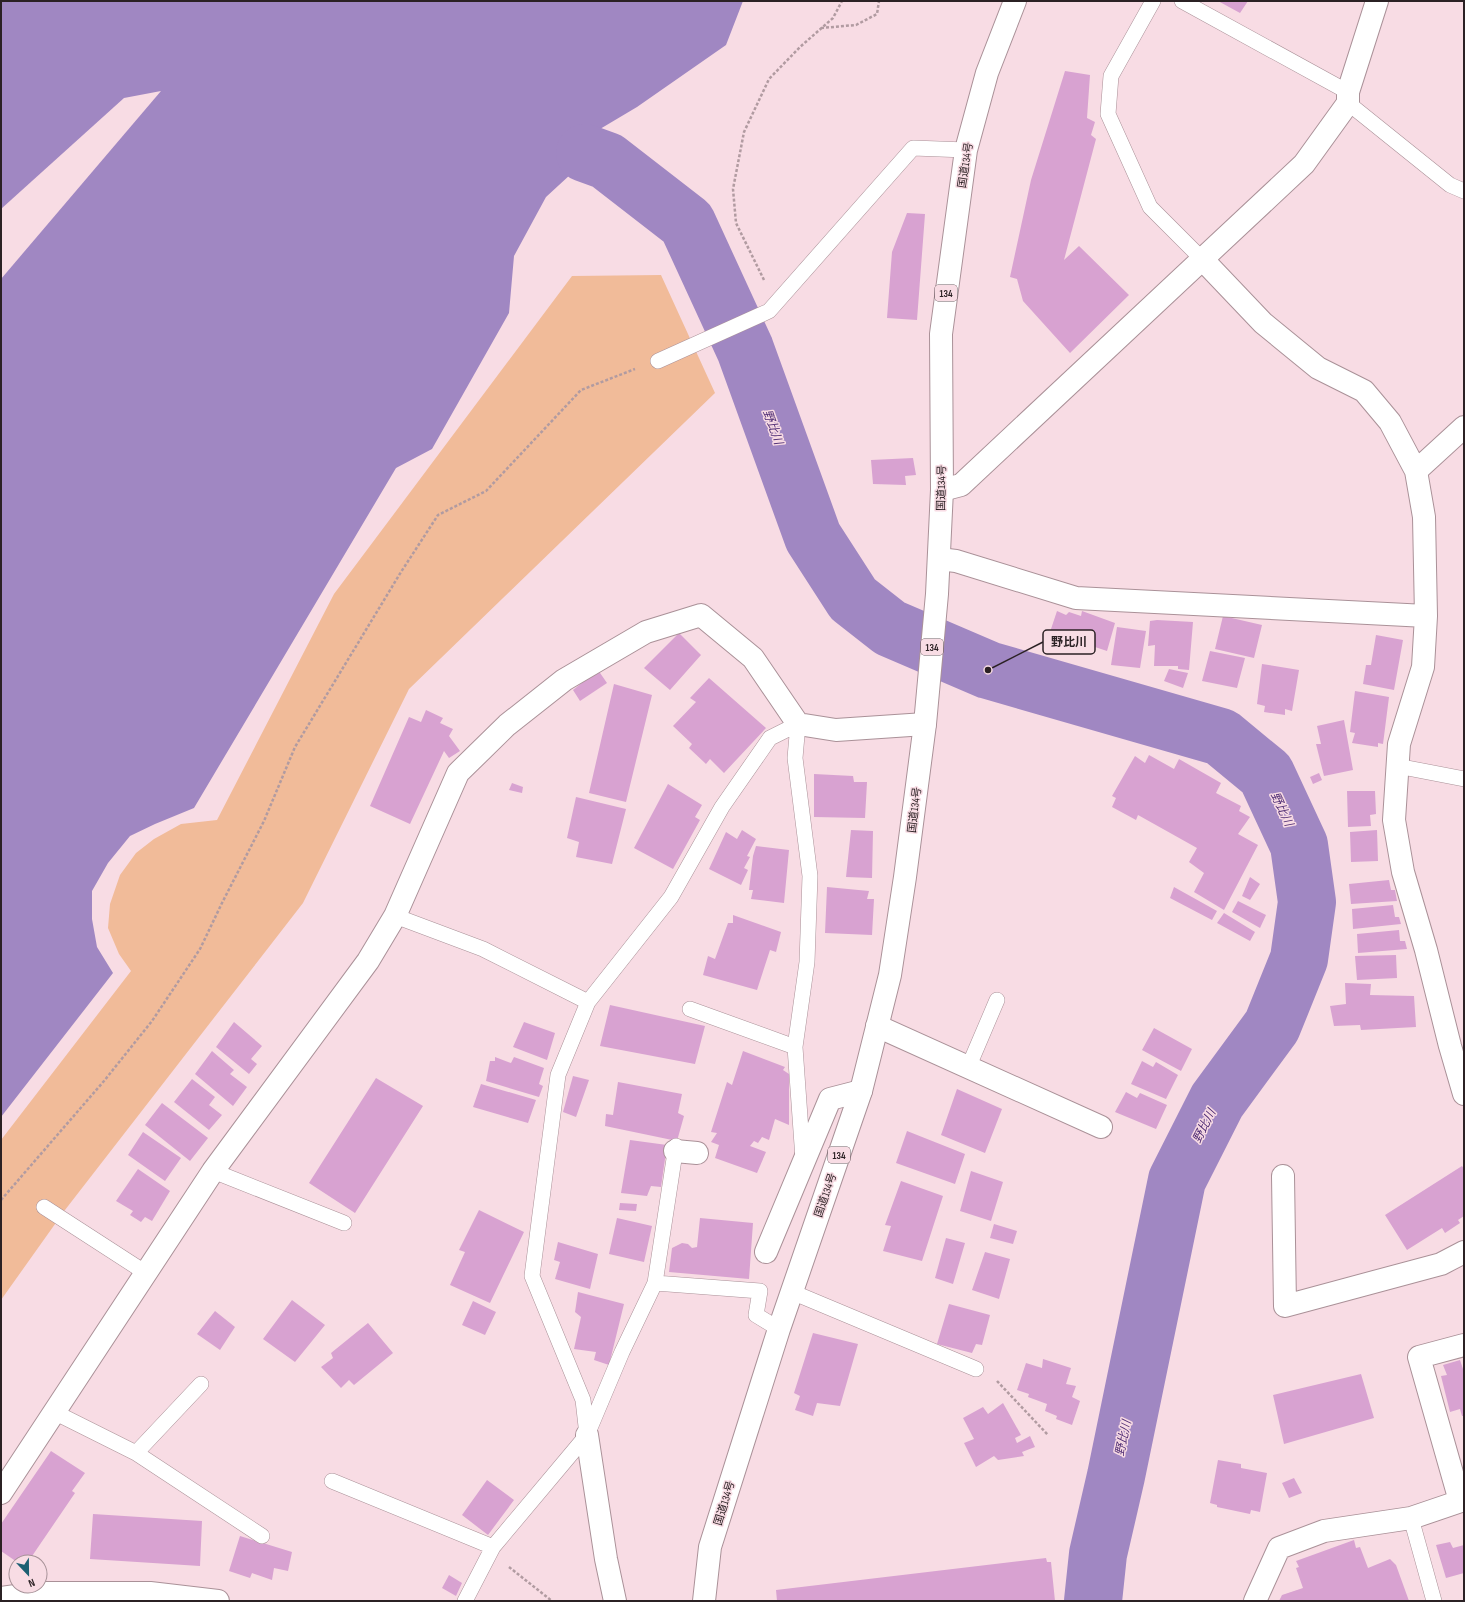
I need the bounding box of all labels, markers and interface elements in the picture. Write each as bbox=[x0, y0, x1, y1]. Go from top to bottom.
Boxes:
street label: 国道134号 bbox=[955, 141, 976, 189]
road number: 134 bbox=[935, 285, 957, 301]
water label: 野比川 bbox=[759, 408, 786, 449]
street label: 国道134号 bbox=[935, 465, 948, 511]
callout: 野比川 bbox=[1043, 630, 1095, 654]
text: 野比川 bbox=[1051, 635, 1087, 650]
road number: 134 bbox=[921, 639, 943, 655]
street label: 国道134号 bbox=[905, 786, 924, 834]
water label: 野比川 bbox=[1267, 790, 1297, 831]
water label: 野比川 bbox=[1190, 1105, 1220, 1146]
road number: 134 bbox=[828, 1147, 850, 1163]
street label: 国道134号 bbox=[812, 1171, 839, 1219]
water label: 野比川 bbox=[1112, 1417, 1135, 1457]
street label: 国道134号 bbox=[712, 1479, 737, 1527]
north arrow bbox=[8, 1554, 48, 1594]
text: N bbox=[26, 1576, 37, 1590]

